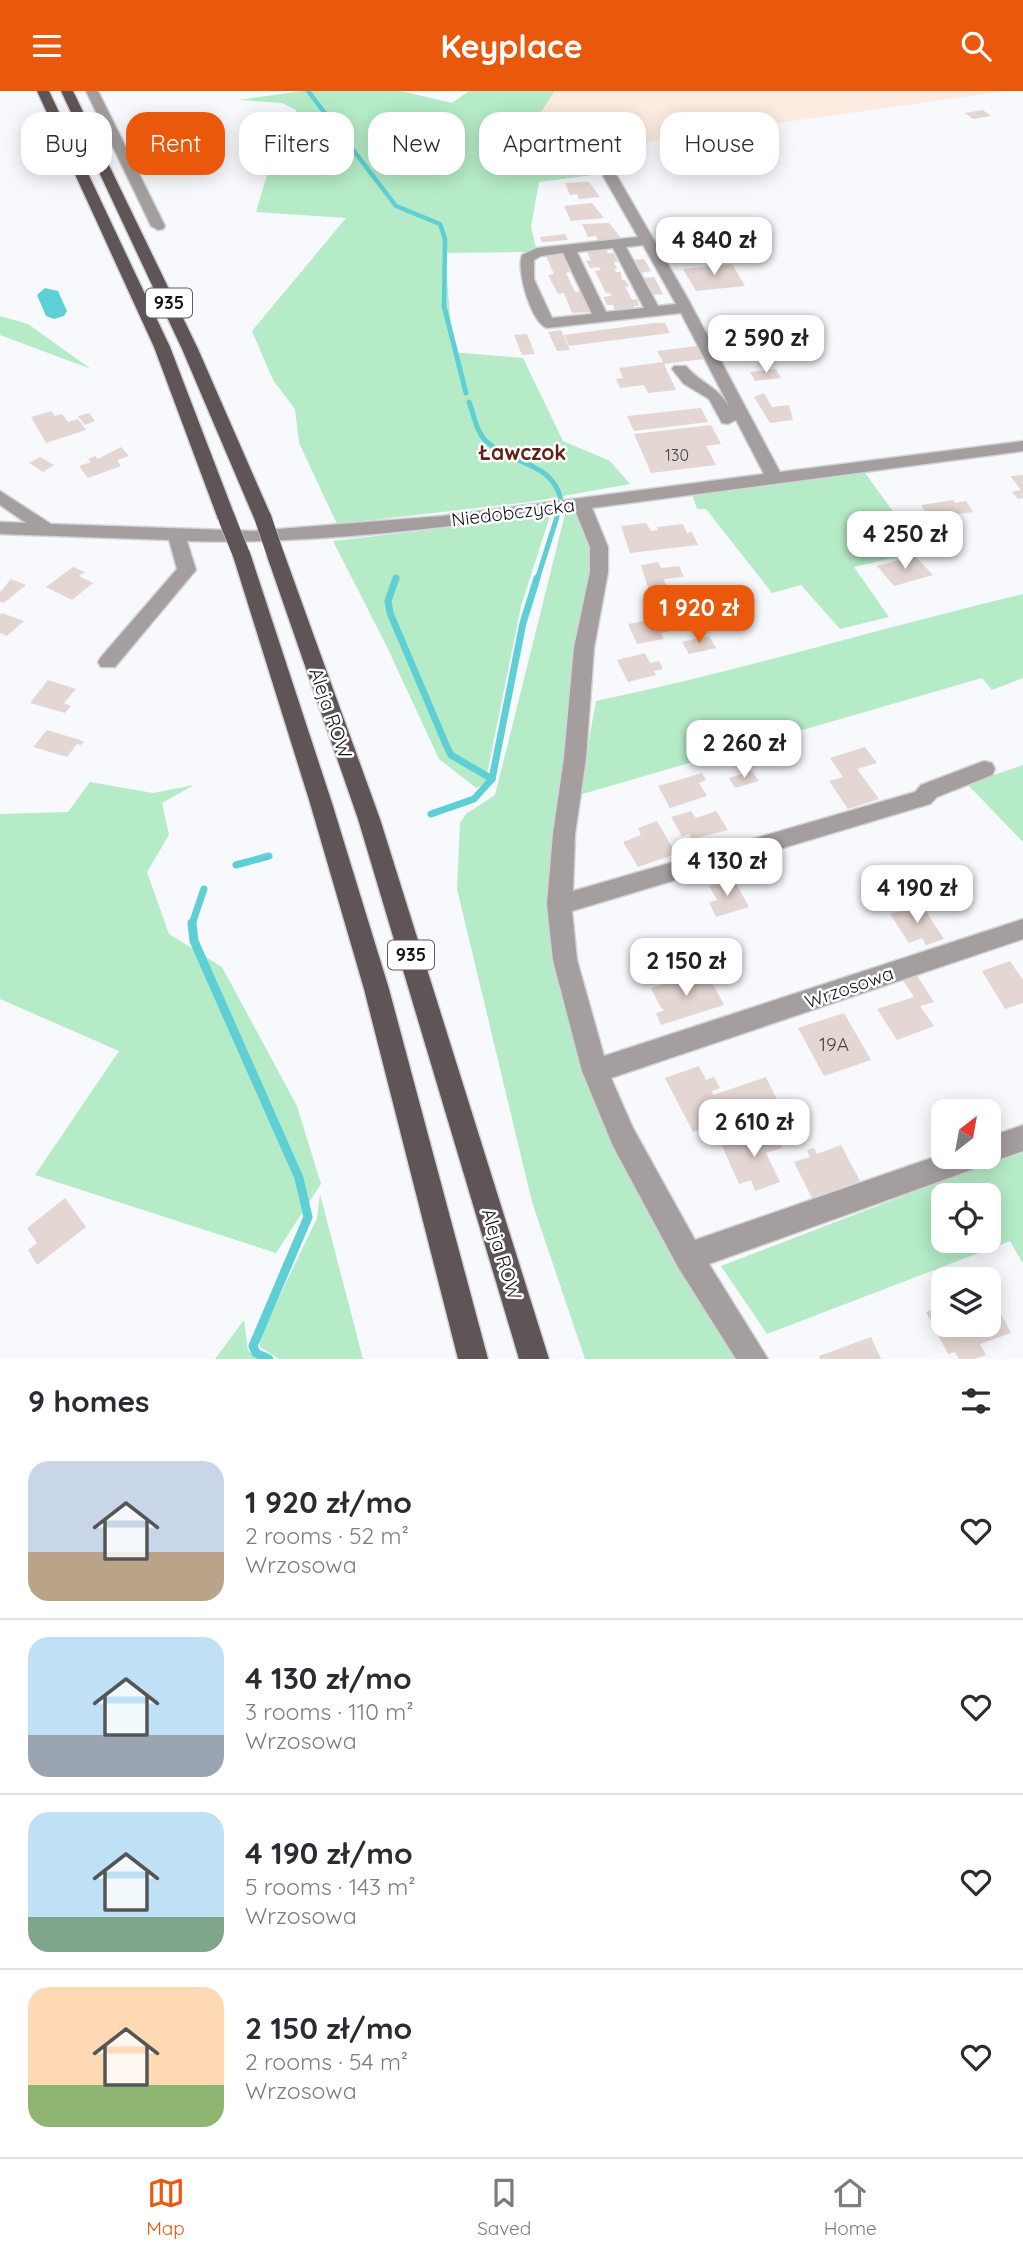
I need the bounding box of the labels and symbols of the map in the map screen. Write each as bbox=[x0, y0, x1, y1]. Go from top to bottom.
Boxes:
pin: 4 840 zł bbox=[642, 218, 786, 277]
road number: 935 bbox=[146, 288, 192, 317]
pin: 2 590 zł bbox=[694, 315, 838, 375]
district label: Ławczok bbox=[478, 439, 566, 465]
house number: 130 bbox=[665, 445, 689, 465]
street label: Niedobczycka bbox=[450, 493, 576, 531]
pin: 4 250 zł bbox=[833, 511, 977, 571]
pin: 1 920 zł bbox=[627, 585, 771, 645]
street label: Aleja ROW bbox=[304, 664, 358, 762]
pin: 2 260 zł bbox=[672, 721, 816, 780]
pin: 4 130 zł bbox=[655, 839, 799, 898]
pin: 4 190 zł bbox=[845, 865, 989, 925]
pin: 2 150 zł bbox=[614, 939, 758, 998]
road number: 935 bbox=[388, 941, 434, 969]
street label: Wrzosowa bbox=[801, 961, 897, 1013]
house number: 19A bbox=[819, 1032, 849, 1056]
north arrow bbox=[931, 1099, 1001, 1169]
pin: 2 610 zł bbox=[682, 1100, 826, 1159]
street label: Aleja ROW bbox=[477, 1205, 527, 1303]

